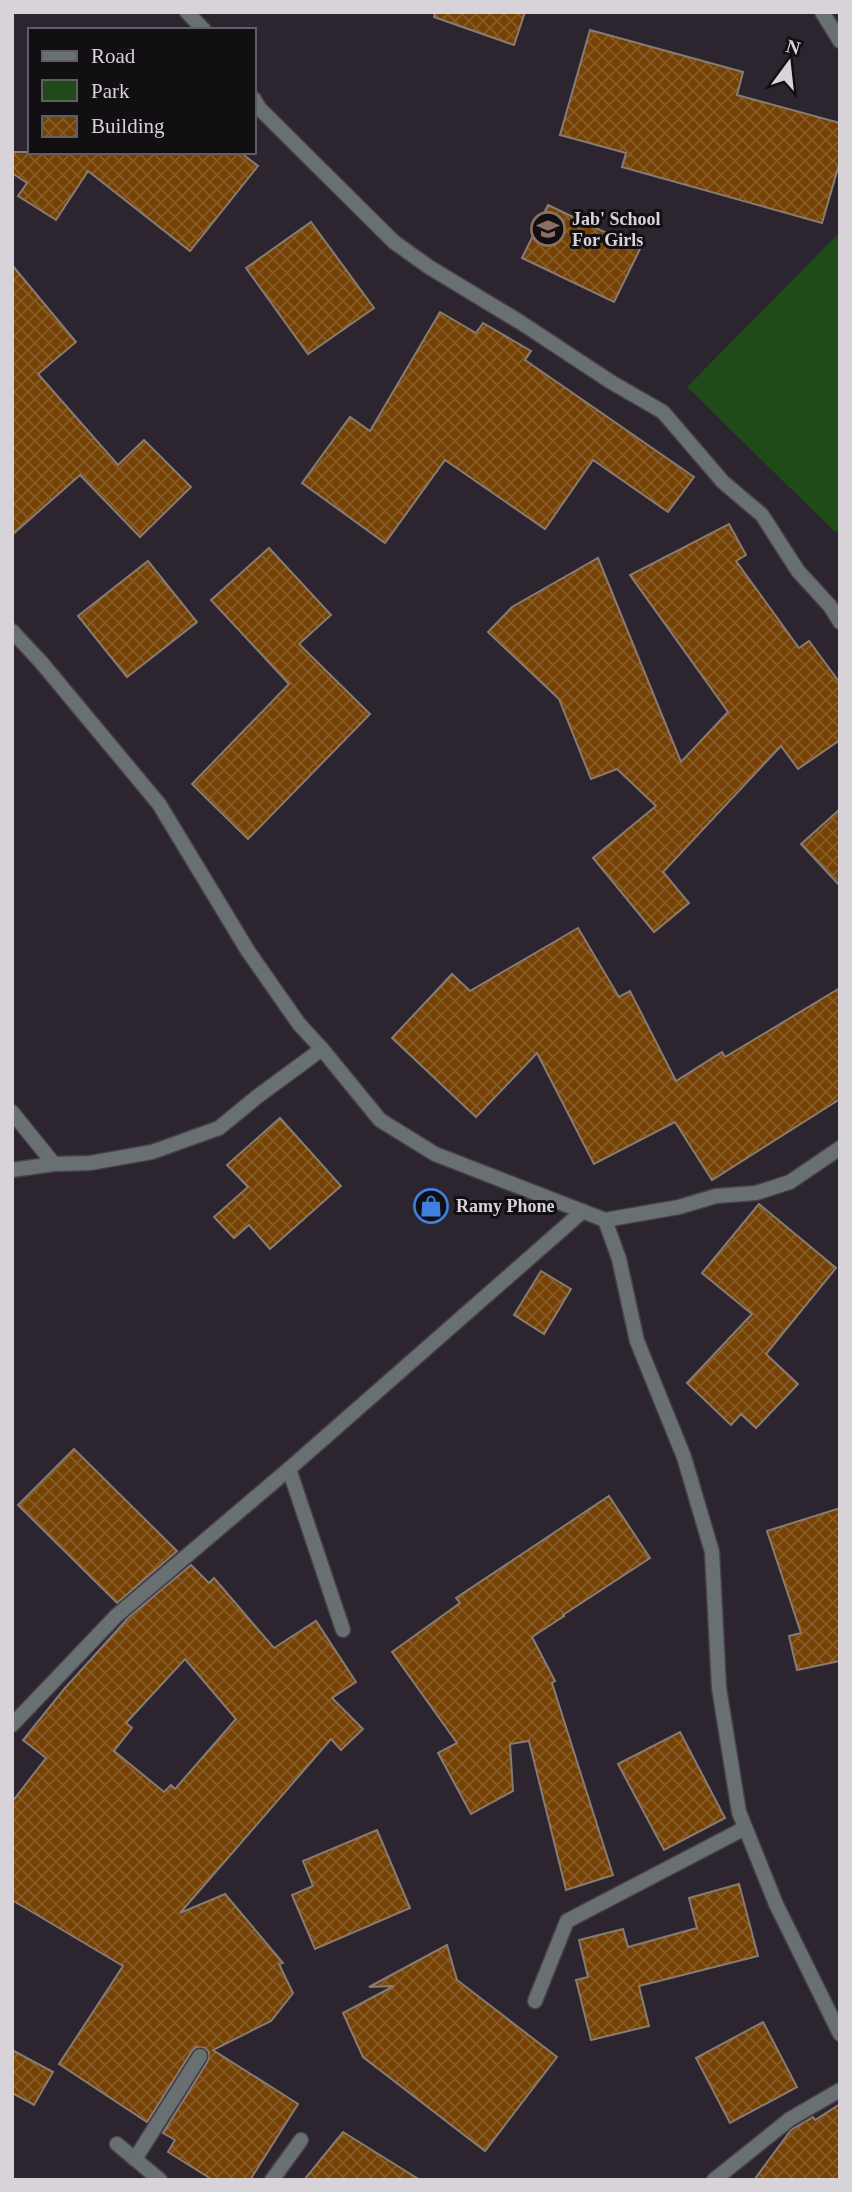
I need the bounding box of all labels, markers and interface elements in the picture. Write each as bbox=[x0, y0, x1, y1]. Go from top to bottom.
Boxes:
legend bbox=[28, 28, 256, 154]
north arrow bbox=[754, 28, 824, 98]
text: N bbox=[784, 35, 803, 59]
text: Road bbox=[91, 44, 136, 68]
text: Park bbox=[91, 79, 130, 103]
text: Building bbox=[91, 114, 165, 138]
place label: Jab' School For Girls bbox=[572, 209, 661, 250]
school or university icon: Jab' School For Girls bbox=[529, 210, 567, 248]
shop icon: Ramy Phone bbox=[412, 1187, 450, 1225]
place label: Ramy Phone bbox=[456, 1196, 555, 1216]

